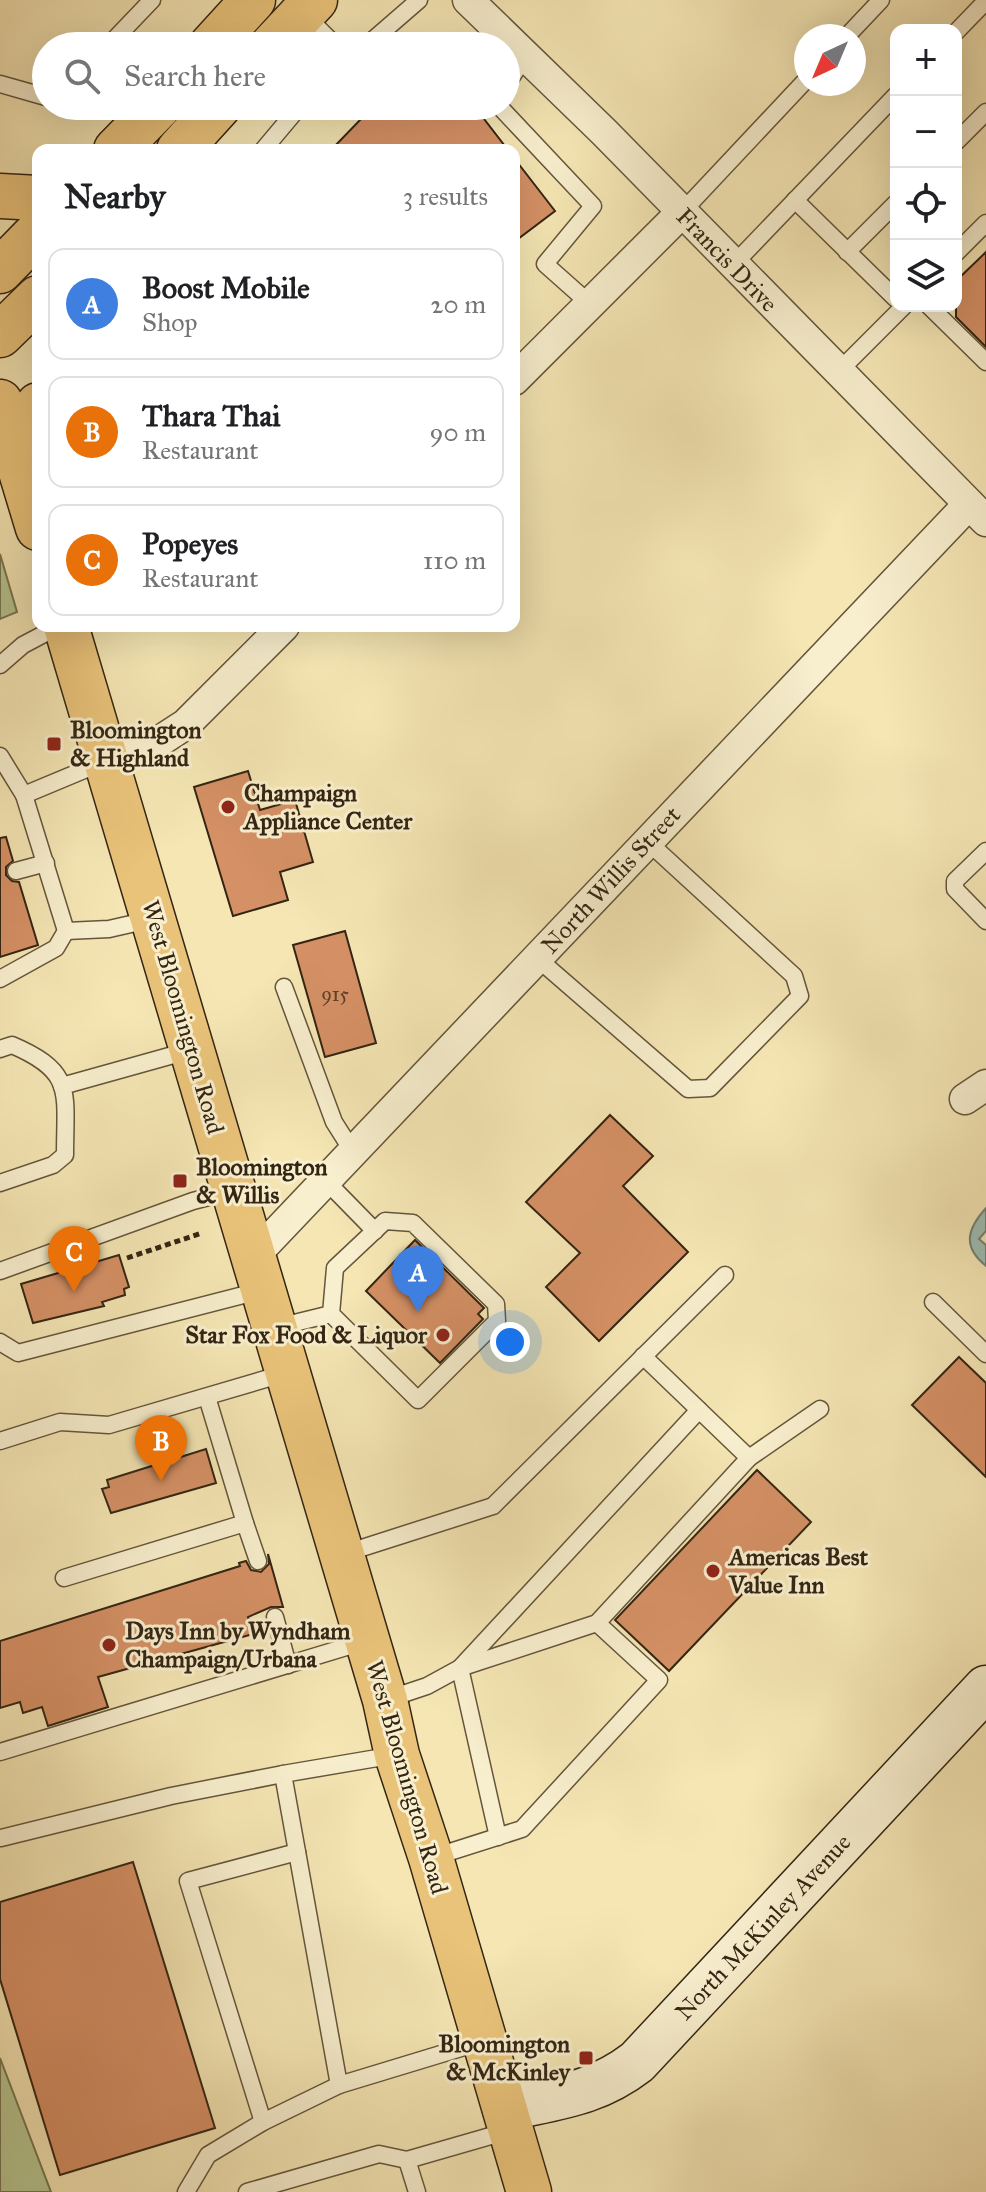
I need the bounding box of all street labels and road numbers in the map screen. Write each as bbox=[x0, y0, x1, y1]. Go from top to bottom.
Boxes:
street label: Francis Drive bbox=[670, 202, 784, 318]
street label: North Willis Street bbox=[535, 800, 687, 960]
street label: West Bloomington Road bbox=[135, 897, 231, 1137]
street label: West Bloomington Road bbox=[359, 1657, 455, 1897]
street label: North McKinley Avenue bbox=[669, 1828, 857, 2026]

